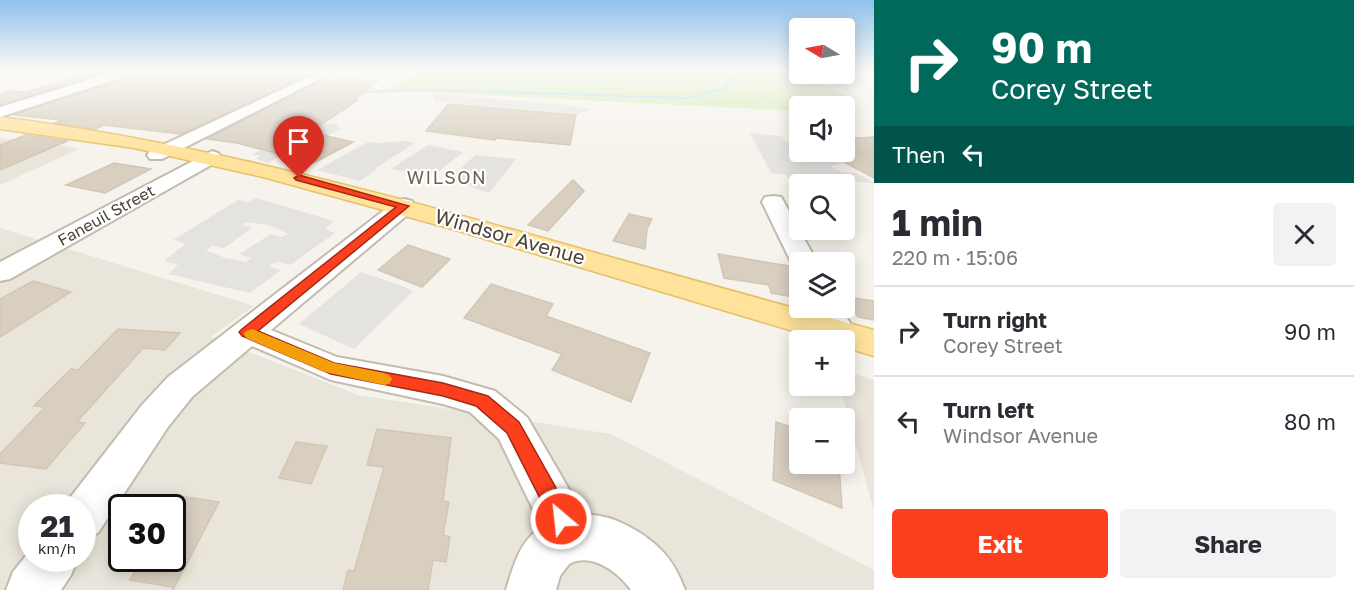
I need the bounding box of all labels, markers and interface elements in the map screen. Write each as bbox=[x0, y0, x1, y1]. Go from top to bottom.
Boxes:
north arrow bbox=[789, 18, 855, 84]
map controls bbox=[789, 18, 855, 474]
text: 90 m bbox=[991, 22, 1092, 72]
icon: right bbox=[892, 24, 970, 102]
text: Corey Street bbox=[991, 73, 1153, 105]
button: sound bbox=[789, 96, 855, 162]
pin bbox=[273, 116, 324, 178]
icon: arrive bbox=[282, 125, 315, 158]
icon: left bbox=[957, 138, 990, 171]
text: Then bbox=[892, 141, 945, 168]
district label: WILSON bbox=[407, 166, 487, 188]
button: search bbox=[789, 174, 855, 240]
street label: Faneuil Street bbox=[54, 180, 158, 250]
text: 1 min bbox=[892, 201, 983, 244]
street label: Windsor Avenue bbox=[432, 203, 588, 269]
button: close bbox=[1273, 203, 1336, 266]
text: 220 m · 15:06 bbox=[892, 245, 1018, 269]
button: layers bbox=[789, 252, 855, 318]
text: Turn right bbox=[943, 306, 1047, 333]
icon: right bbox=[892, 315, 925, 348]
text: 90 m bbox=[1284, 318, 1336, 345]
button: + bbox=[789, 330, 855, 396]
text: Corey Street bbox=[943, 333, 1063, 357]
text: Turn left bbox=[943, 396, 1034, 423]
icon: left bbox=[892, 405, 925, 438]
button: − bbox=[789, 408, 855, 474]
text: 80 m bbox=[1284, 408, 1336, 435]
text: Windsor Avenue bbox=[943, 423, 1098, 447]
position arrow bbox=[529, 487, 593, 551]
speed limit sign: 30 bbox=[108, 494, 186, 572]
text: 21 bbox=[40, 508, 74, 544]
button: Exit bbox=[892, 509, 1108, 578]
button: Share bbox=[1120, 509, 1336, 578]
text: km/h bbox=[38, 539, 76, 557]

